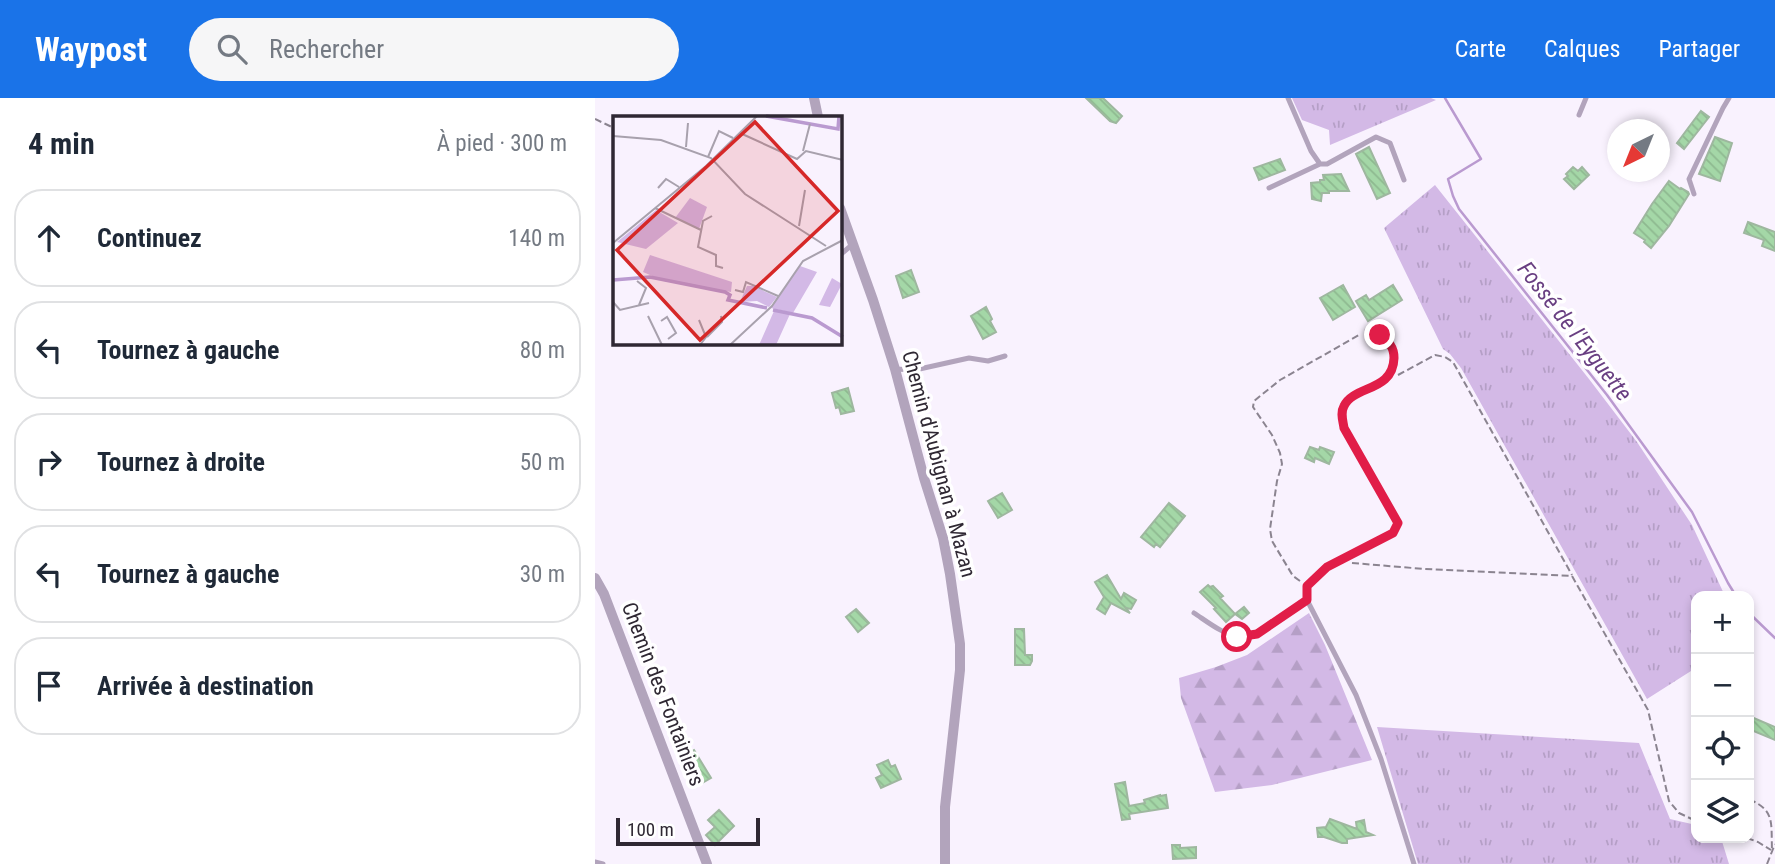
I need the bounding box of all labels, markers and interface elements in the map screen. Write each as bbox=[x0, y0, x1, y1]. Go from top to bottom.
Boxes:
search box bbox=[189, 18, 679, 81]
text: Waypost bbox=[35, 30, 147, 69]
icon: search bbox=[213, 30, 251, 68]
text: Rechercher bbox=[269, 34, 384, 64]
text: Carte bbox=[1455, 35, 1506, 63]
text: Calques bbox=[1544, 35, 1620, 63]
text: Partager bbox=[1658, 35, 1740, 63]
inset map bbox=[613, 116, 842, 345]
north arrow bbox=[1607, 119, 1670, 182]
text: 4 min bbox=[28, 126, 95, 161]
text: À pied · 300 m bbox=[437, 130, 567, 157]
icon: ahead bbox=[30, 219, 68, 257]
text: Continuez bbox=[97, 223, 202, 253]
text: 140 m bbox=[508, 225, 565, 252]
water label: Fossé de l'Eyguette bbox=[1512, 256, 1637, 406]
route end bbox=[1364, 319, 1395, 350]
icon: left bbox=[30, 331, 68, 369]
text: Tournez à gauche bbox=[97, 335, 279, 365]
text: 80 m bbox=[520, 337, 565, 364]
street label: Chemin d'Aubignan à Mazan bbox=[897, 348, 981, 580]
icon: right bbox=[30, 443, 68, 481]
text: Tournez à droite bbox=[97, 447, 265, 477]
text: 50 m bbox=[520, 449, 565, 476]
icon: left bbox=[30, 555, 68, 593]
text: Tournez à gauche bbox=[97, 559, 279, 589]
text: 30 m bbox=[520, 561, 565, 588]
map controls bbox=[1691, 591, 1754, 843]
button: + bbox=[1691, 591, 1754, 654]
street label: Chemin des Fontainiers bbox=[617, 599, 709, 789]
route start bbox=[1221, 621, 1252, 652]
button: − bbox=[1691, 654, 1754, 717]
icon: arrive bbox=[30, 667, 68, 705]
text: Arrivée à destination bbox=[97, 671, 314, 701]
button: locate bbox=[1691, 717, 1754, 780]
button: layers bbox=[1691, 780, 1754, 843]
scale bar bbox=[616, 815, 759, 847]
text: 100 m bbox=[627, 818, 674, 841]

